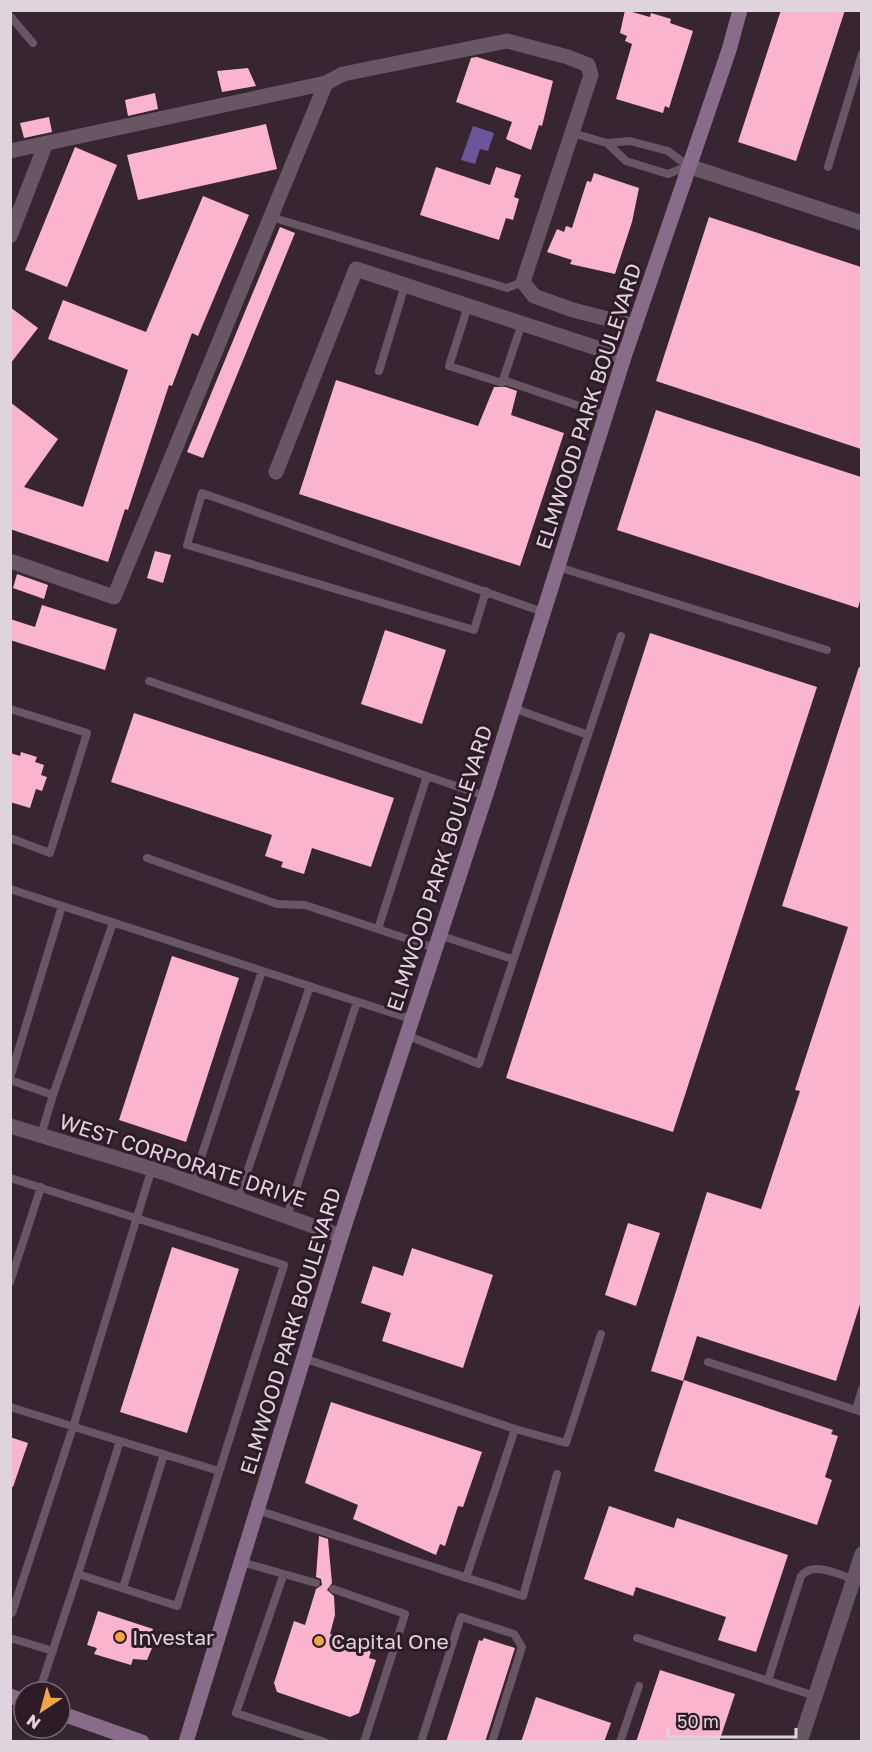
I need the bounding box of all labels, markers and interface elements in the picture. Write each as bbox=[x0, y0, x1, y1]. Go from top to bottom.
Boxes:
street label: ELMWOOD PARK BOULEVARD bbox=[529, 260, 647, 552]
street label: ELMWOOD PARK BOULEVARD bbox=[380, 722, 498, 1014]
street label: WEST CORPORATE DRIVE bbox=[56, 1108, 310, 1212]
street label: ELMWOOD PARK BOULEVARD bbox=[234, 1184, 346, 1478]
place label: Investar bbox=[132, 1624, 214, 1650]
place label: Capital One bbox=[331, 1628, 449, 1654]
marker: Investar bbox=[113, 1630, 127, 1644]
marker: Capital One bbox=[312, 1634, 326, 1648]
north arrow bbox=[12, 1680, 72, 1740]
scale bar bbox=[668, 1701, 796, 1739]
text: N bbox=[22, 1710, 44, 1734]
text: 50 m bbox=[677, 1710, 719, 1732]

